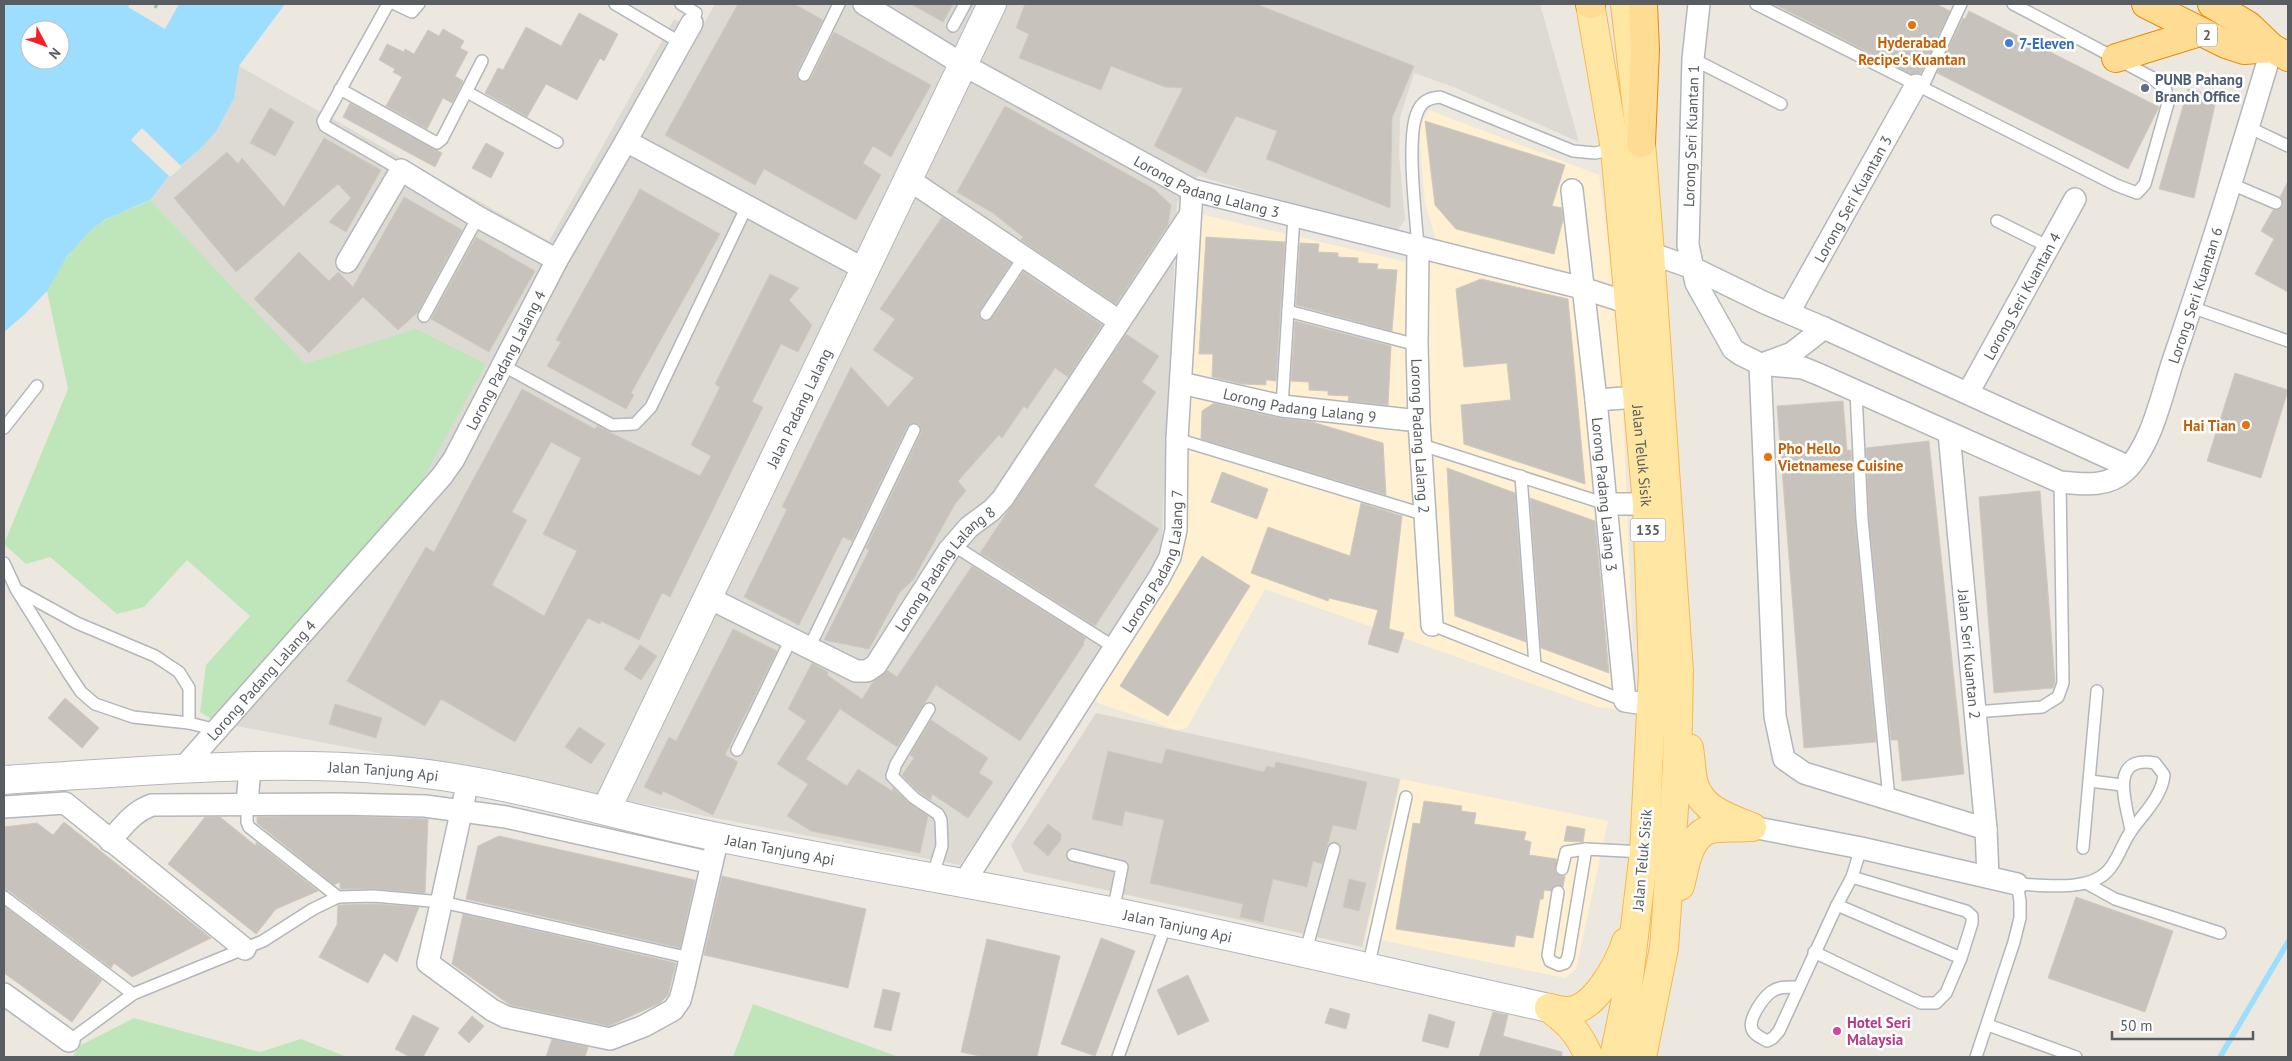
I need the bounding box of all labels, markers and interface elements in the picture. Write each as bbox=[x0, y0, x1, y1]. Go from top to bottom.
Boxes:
marker: Hyderabad Recipe's Kuantan bbox=[1906, 19, 1918, 31]
north arrow bbox=[20, 20, 70, 70]
road number: 2 bbox=[2197, 24, 2217, 46]
place label: Hyderabad Recipe's Kuantan bbox=[1858, 33, 1966, 69]
place label: 7-Eleven bbox=[2019, 34, 2074, 53]
marker: 7-Eleven bbox=[2003, 37, 2015, 49]
text: N bbox=[45, 44, 65, 63]
street label: Lorong Seri Kuantan 1 bbox=[1679, 65, 1703, 207]
place label: PUNB Pahang Branch Office bbox=[2155, 70, 2243, 106]
marker: PUNB Pahang Branch Office bbox=[2139, 82, 2151, 94]
street label: Lorong Seri Kuantan 3 bbox=[1809, 132, 1896, 265]
street label: Lorong Padang Lalang 3 bbox=[1131, 151, 1282, 221]
street label: Lorong Seri Kuantan 6 bbox=[2163, 225, 2226, 366]
street label: Lorong Seri Kuantan 4 bbox=[1979, 229, 2064, 363]
street label: Lorong Padang Lalang 4 bbox=[461, 287, 549, 433]
street label: Jalan Padang Lalang bbox=[762, 345, 835, 471]
street label: Lorong Padang Lalang 2 bbox=[1408, 358, 1434, 514]
street label: Lorong Padang Lalang 9 bbox=[1221, 383, 1377, 426]
street label: Jalan Teluk Sisik bbox=[1628, 403, 1657, 508]
street label: Lorong Padang Lalang 3 bbox=[1588, 416, 1622, 572]
place label: Hai Tian bbox=[2183, 416, 2236, 435]
marker: Hai Tian bbox=[2240, 419, 2252, 431]
place label: Pho Hello Vietnamese Cuisine bbox=[1777, 439, 1904, 475]
marker: Pho Hello Vietnamese Cuisine bbox=[1762, 451, 1774, 463]
street label: Lorong Padang Lalang 7 bbox=[1117, 489, 1186, 636]
street label: Lorong Padang Lalang 8 bbox=[890, 502, 999, 635]
road number: 135 bbox=[1630, 518, 1666, 542]
street label: Jalan Seri Kuantan 2 bbox=[1954, 587, 1985, 720]
street label: Lorong Padang Lalang 4 bbox=[203, 616, 319, 744]
street label: Jalan Tanjung Api bbox=[327, 757, 440, 785]
street label: Jalan Teluk Sisik bbox=[1628, 808, 1656, 913]
street label: Jalan Tanjung Api bbox=[723, 829, 836, 869]
street label: Jalan Tanjung Api bbox=[1121, 904, 1234, 946]
scale bar bbox=[2112, 1008, 2253, 1040]
place label: Hotel Seri Malaysia bbox=[1847, 1013, 1911, 1049]
text: 50 m bbox=[2120, 1016, 2153, 1035]
marker: Hotel Seri Malaysia bbox=[1831, 1025, 1843, 1037]

